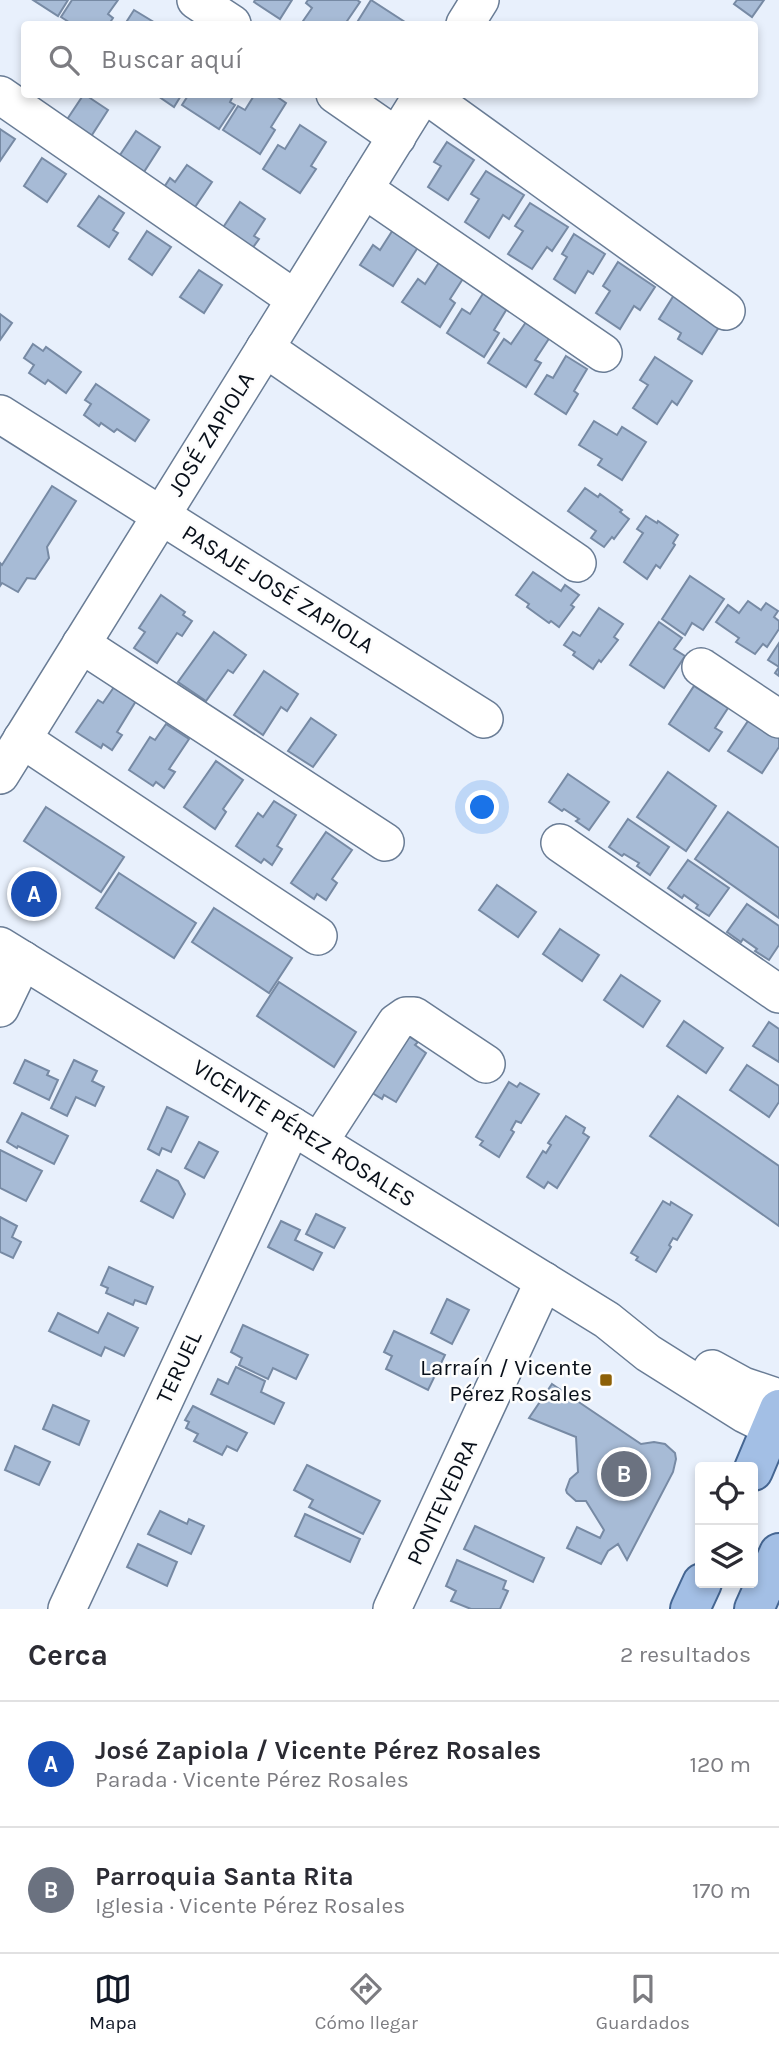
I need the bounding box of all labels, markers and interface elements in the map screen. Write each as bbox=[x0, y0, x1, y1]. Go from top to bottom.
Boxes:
search box bbox=[21, 21, 758, 98]
icon: search bbox=[45, 41, 83, 79]
text: Buscar aquí bbox=[101, 44, 243, 75]
street label: JOSÉ ZAPIOLA bbox=[162, 367, 260, 501]
street label: PASAJE JOSÉ ZAPIOLA bbox=[177, 519, 379, 659]
your location bbox=[465, 790, 499, 824]
pin: A bbox=[11, 868, 57, 920]
street label: VICENTE PÉREZ ROSALES bbox=[188, 1053, 420, 1213]
street label: TERUEL bbox=[150, 1326, 208, 1408]
place label: Larraín / Vicente Pérez Rosales bbox=[420, 1354, 592, 1407]
marker: Larraín / Vicente Pérez Rosales bbox=[598, 1372, 614, 1388]
street label: PONTEVEDRA bbox=[401, 1435, 483, 1569]
pin: B bbox=[601, 1448, 647, 1500]
map controls bbox=[695, 1462, 758, 1588]
button: locate bbox=[695, 1462, 758, 1525]
button: layers bbox=[695, 1525, 758, 1588]
text: Cerca bbox=[28, 1637, 108, 1673]
text: 2 resultados bbox=[620, 1641, 751, 1668]
text: José Zapiola / Vicente Pérez Rosales bbox=[95, 1735, 541, 1766]
text: A bbox=[44, 1751, 58, 1778]
text: 120 m bbox=[689, 1751, 751, 1778]
text: Parada · Vicente Pérez Rosales bbox=[95, 1766, 409, 1793]
text: Parroquia Santa Rita bbox=[95, 1861, 354, 1892]
text: B bbox=[44, 1877, 58, 1904]
text: 170 m bbox=[692, 1877, 751, 1904]
text: Iglesia · Vicente Pérez Rosales bbox=[95, 1892, 405, 1919]
tab: Mapa bbox=[89, 1970, 137, 2034]
tab: Cómo llegar bbox=[315, 1970, 418, 2034]
tab: Guardados bbox=[596, 1970, 690, 2034]

